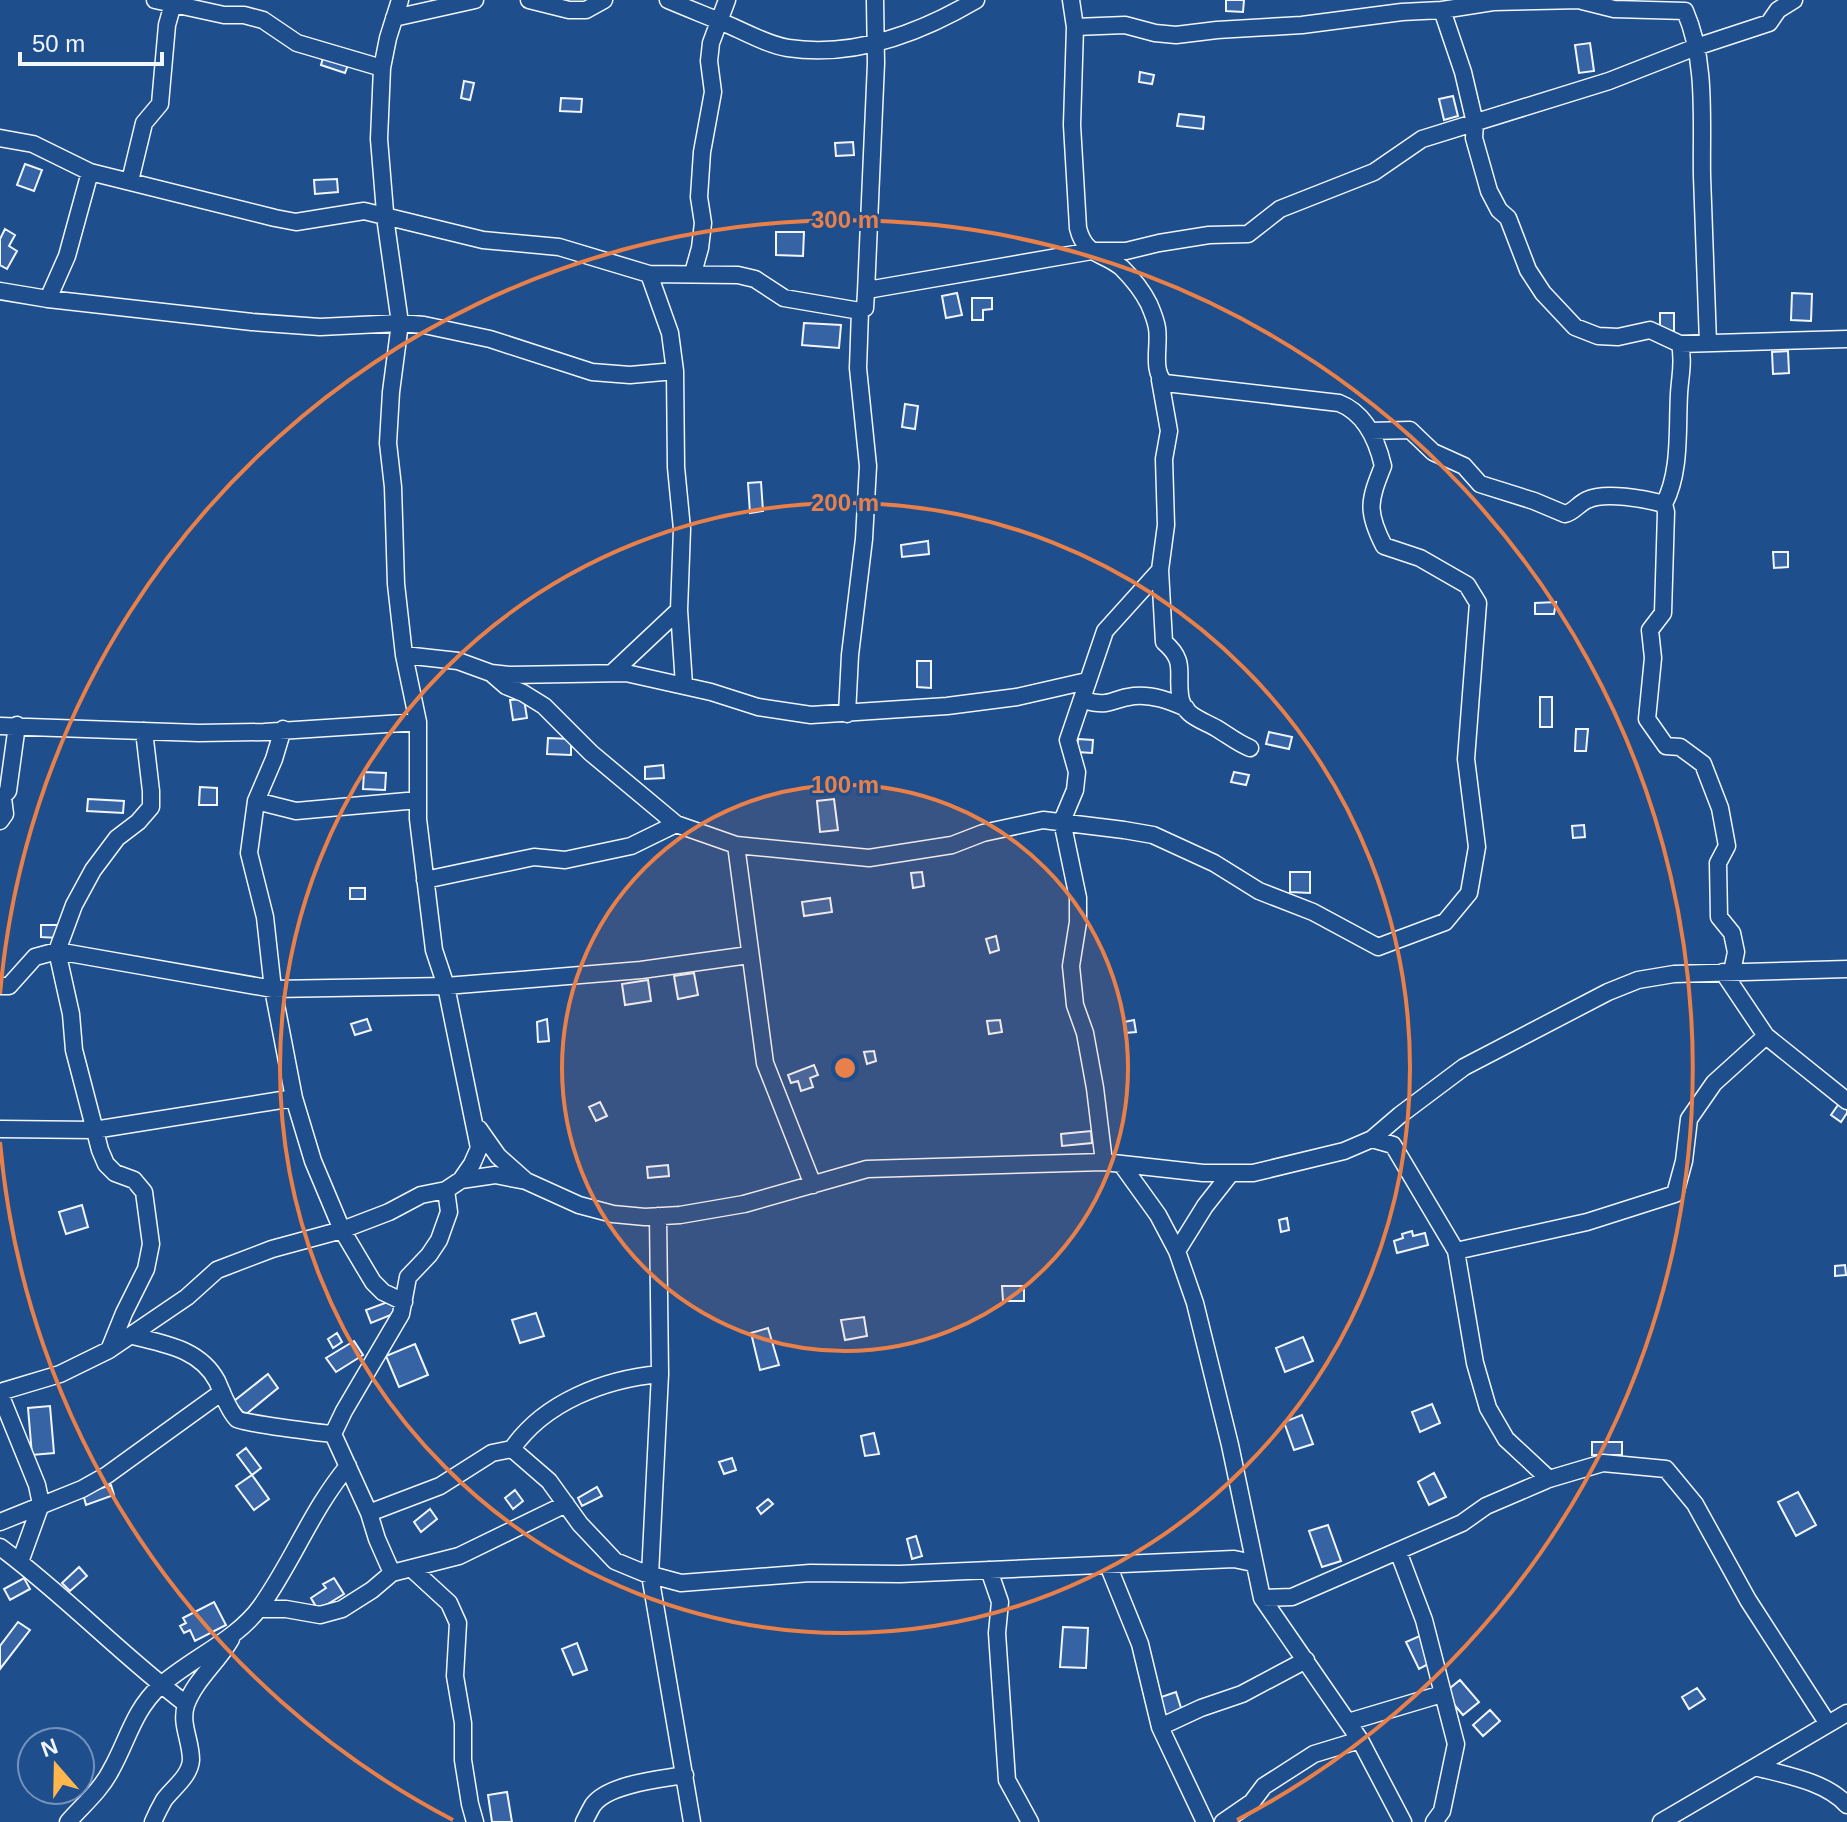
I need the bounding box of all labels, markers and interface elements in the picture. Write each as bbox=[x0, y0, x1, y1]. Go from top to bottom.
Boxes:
scale bar bbox=[20, 16, 162, 66]
text: 50 m bbox=[32, 30, 85, 57]
text: 300 m bbox=[811, 206, 879, 233]
text: 200 m bbox=[811, 489, 879, 516]
text: 100 m bbox=[811, 771, 879, 798]
centre of rings bbox=[831, 1054, 859, 1082]
north arrow bbox=[16, 1726, 96, 1806]
text: N bbox=[38, 1733, 61, 1762]

